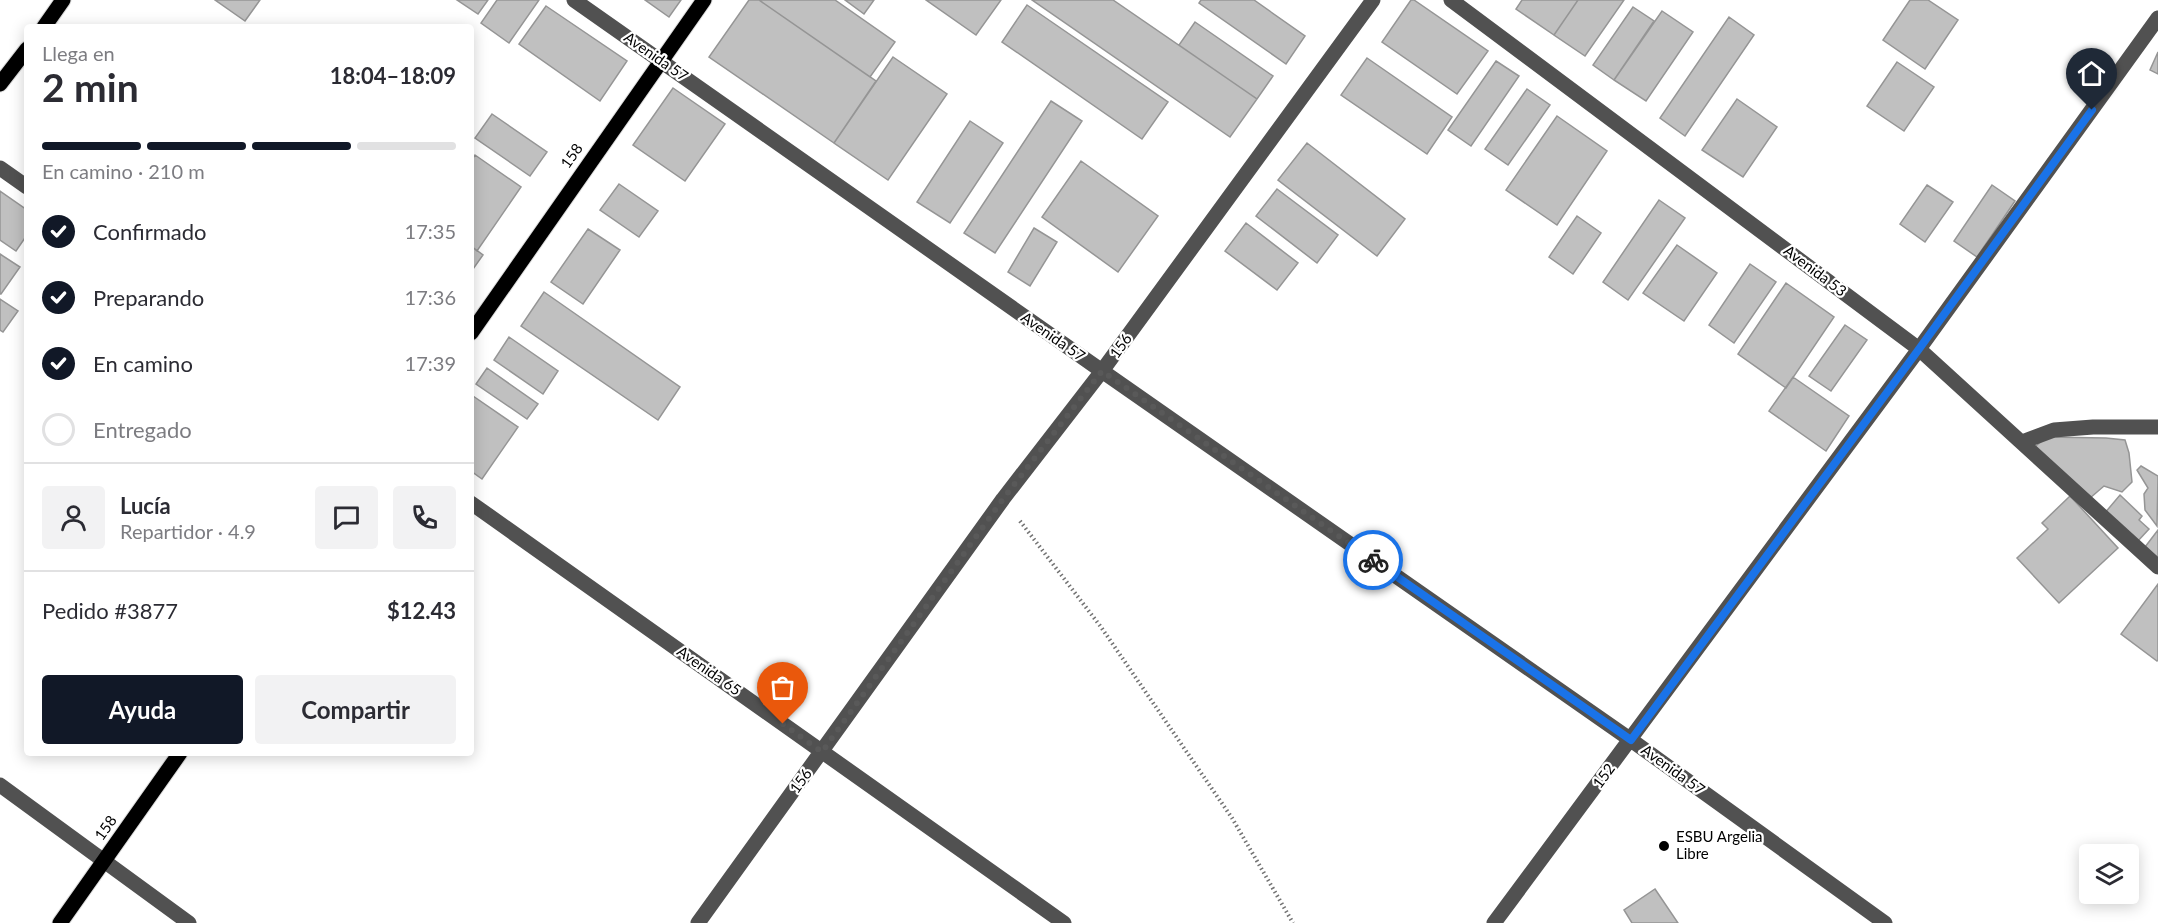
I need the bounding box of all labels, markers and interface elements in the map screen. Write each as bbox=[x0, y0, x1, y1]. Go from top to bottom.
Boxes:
street label: Avenida 57 bbox=[621, 28, 692, 85]
text: Llega en bbox=[42, 41, 115, 65]
pin bbox=[2066, 48, 2117, 110]
icon: home bbox=[2075, 57, 2108, 90]
text: 18:04–18:09 bbox=[330, 62, 456, 89]
text: 2 min bbox=[42, 64, 139, 110]
street label: 158 bbox=[556, 140, 586, 171]
text: En camino · 210 m bbox=[42, 159, 205, 183]
icon: check bbox=[42, 215, 75, 248]
text: Confirmado bbox=[93, 218, 206, 245]
text: 17:35 bbox=[405, 219, 456, 243]
street label: Avenida 53 bbox=[1781, 241, 1851, 300]
icon: check bbox=[42, 281, 75, 314]
text: Preparando bbox=[93, 284, 204, 311]
text: 17:36 bbox=[405, 285, 456, 309]
street label: Avenida 57 bbox=[1018, 308, 1089, 365]
street label: 156 bbox=[1105, 329, 1135, 361]
icon: check bbox=[42, 347, 75, 380]
text: En camino bbox=[93, 350, 193, 377]
text: 17:39 bbox=[405, 351, 456, 375]
text: Entregado bbox=[93, 416, 192, 443]
button: person bbox=[42, 486, 105, 549]
button: chat bbox=[315, 486, 378, 549]
button: phone bbox=[393, 486, 456, 549]
text: Lucía bbox=[120, 492, 171, 519]
text: Repartidor · 4.9 bbox=[120, 519, 256, 543]
courier bbox=[1343, 530, 1403, 590]
icon: bike bbox=[1357, 544, 1390, 577]
text: Pedido #3877 bbox=[42, 597, 178, 624]
text: $12.43 bbox=[387, 597, 456, 624]
street label: Avenida 65 bbox=[674, 642, 745, 699]
pin bbox=[757, 662, 808, 724]
icon: bag bbox=[766, 671, 799, 704]
button: Ayuda bbox=[42, 675, 243, 744]
button: Compartir bbox=[255, 675, 456, 744]
street label: Avenida 57 bbox=[1638, 740, 1709, 798]
street label: 152 bbox=[1588, 760, 1618, 791]
street label: 156 bbox=[785, 764, 815, 796]
street label: 158 bbox=[90, 812, 120, 843]
place label: ESBU Argelia Libre bbox=[1676, 827, 1762, 862]
marker: ESBU Argelia Libre bbox=[1657, 839, 1671, 853]
map controls bbox=[2079, 844, 2139, 904]
button: layers bbox=[2079, 844, 2139, 904]

